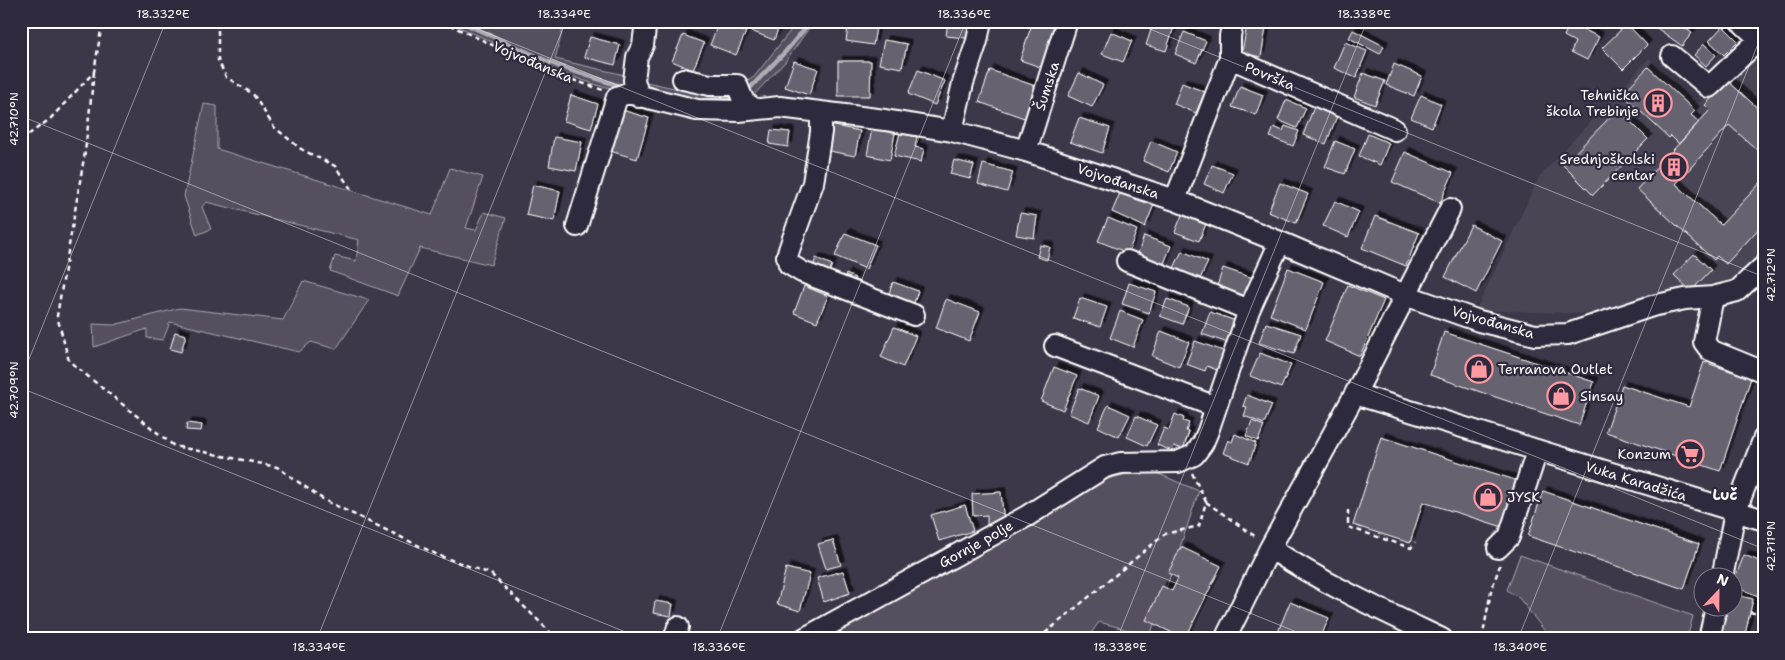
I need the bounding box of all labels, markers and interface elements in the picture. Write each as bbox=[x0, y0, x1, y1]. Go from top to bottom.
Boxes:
text: 18.332°E bbox=[136, 6, 190, 22]
text: 18.334°E bbox=[537, 6, 591, 22]
text: 18.336°E bbox=[937, 6, 991, 22]
text: 18.338°E bbox=[1337, 6, 1391, 22]
street label: Vojvođanska bbox=[490, 37, 576, 87]
street label: Površka bbox=[1242, 57, 1298, 95]
street label: Šumska bbox=[1031, 59, 1063, 113]
place label: Tehnička škola Trebinje bbox=[1546, 86, 1639, 120]
building icon: Tehnička škola Trebinje bbox=[1643, 88, 1673, 118]
text: 42.710°N bbox=[6, 92, 22, 146]
place label: Srednjoškolski centar bbox=[1560, 150, 1655, 184]
building icon: Srednjoškolski centar bbox=[1659, 152, 1689, 182]
street label: Vojvođanska bbox=[1075, 159, 1162, 203]
text: 42.712°N bbox=[1763, 248, 1779, 302]
street label: Vojvođanska bbox=[1450, 302, 1537, 342]
shop icon: Terranova Outlet bbox=[1464, 354, 1494, 384]
place label: Terranova Outlet bbox=[1498, 360, 1613, 378]
text: 42.709°N bbox=[6, 361, 22, 419]
shop icon: Sinsay bbox=[1546, 381, 1576, 411]
place label: Sinsay bbox=[1580, 387, 1623, 405]
supermarket icon: Konzum bbox=[1675, 439, 1705, 469]
place label: Konzum bbox=[1618, 445, 1671, 463]
street label: Vuka Karadžića bbox=[1583, 457, 1689, 505]
shop icon: JYSK bbox=[1473, 482, 1503, 512]
district label: Luč bbox=[1712, 485, 1738, 505]
place label: JYSK bbox=[1507, 488, 1540, 506]
street label: Gornje polje bbox=[936, 516, 1016, 572]
text: 42.711°N bbox=[1763, 521, 1779, 571]
north arrow bbox=[1692, 568, 1742, 618]
text: N bbox=[1714, 570, 1731, 590]
text: 18.334°E bbox=[292, 639, 346, 655]
text: 18.336°E bbox=[692, 639, 746, 655]
text: 18.338°E bbox=[1093, 639, 1147, 655]
text: 18.340°E bbox=[1493, 639, 1547, 655]

